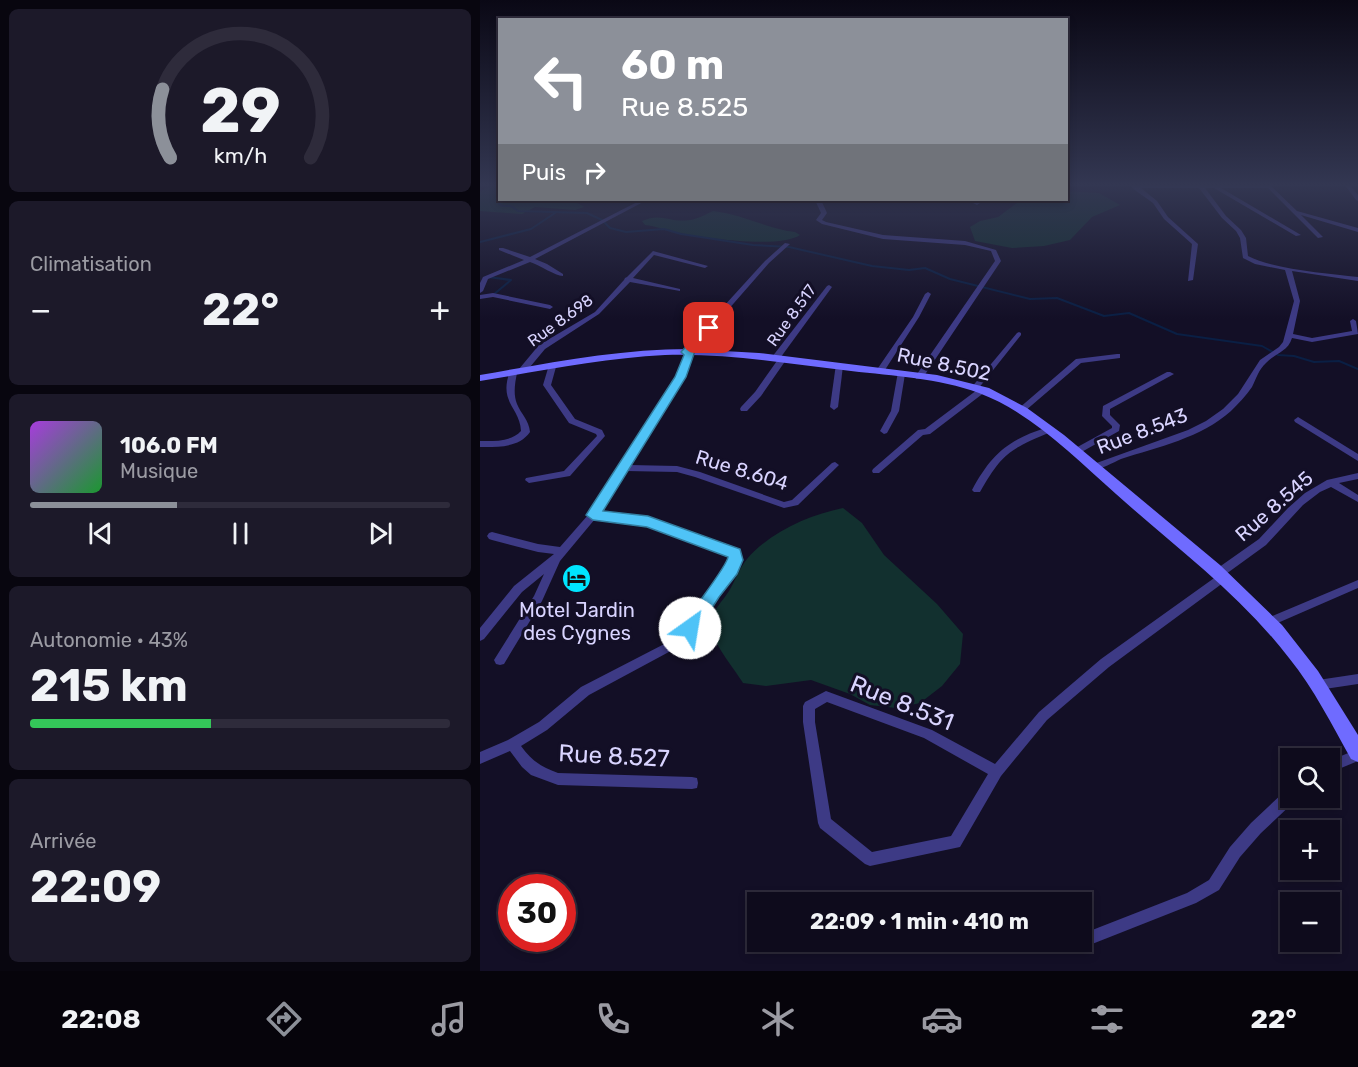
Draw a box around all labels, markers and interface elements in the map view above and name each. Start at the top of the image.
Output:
text: 60 m [621,40,724,90]
icon: left [522,42,600,120]
text: 29 [200,74,280,148]
text: Rue 8.525 [621,91,748,123]
text: km/h [213,143,267,168]
icon: right [578,156,611,189]
text: Puis [522,159,566,186]
text: Climatisation [30,252,152,276]
street label: Rue 8.517 [763,281,820,350]
text: 22° [202,283,279,336]
text: − [30,290,51,329]
text: + [429,290,450,329]
street label: Rue 8.698 [524,290,597,350]
pin [683,302,734,353]
icon: arrive [692,311,725,344]
street label: Rue 8.502 [895,342,993,386]
street label: Rue 8.543 [1093,403,1191,459]
text: 106.0 FM [120,432,218,459]
street label: Rue 8.604 [693,445,791,495]
text: Musique [120,459,198,483]
street label: Rue 8.545 [1230,466,1318,546]
icon: previous [84,517,117,550]
icon: pause [224,517,257,550]
icon: next [364,517,397,550]
hotel icon: Motel Jardin des Cygnes [561,563,593,595]
position arrow [658,596,722,660]
place label: Motel Jardin des Cygnes [519,598,635,645]
text: Autonomie · 43% [30,628,188,652]
text: 215 km [30,659,188,712]
street label: Rue 8.531 [846,670,958,736]
street label: Rue 8.527 [558,739,670,773]
map controls [1280,748,1340,952]
button: search [1280,748,1340,808]
button: + [1280,820,1340,880]
text: Arrivée [30,829,97,853]
text: 22:09 [30,860,161,913]
speed limit sign: 30 [498,874,576,952]
button: − [1280,892,1340,952]
text: 22:09 · 1 min · 410 m [810,908,1029,935]
icon: directions [263,998,305,1040]
icon: music [428,998,470,1040]
icon: phone [592,998,634,1040]
icon: climate [757,998,799,1040]
icon: car [921,998,963,1040]
icon: filters [1086,998,1128,1040]
text: 22:08 [61,1003,141,1035]
text: 22° [1250,1003,1297,1035]

